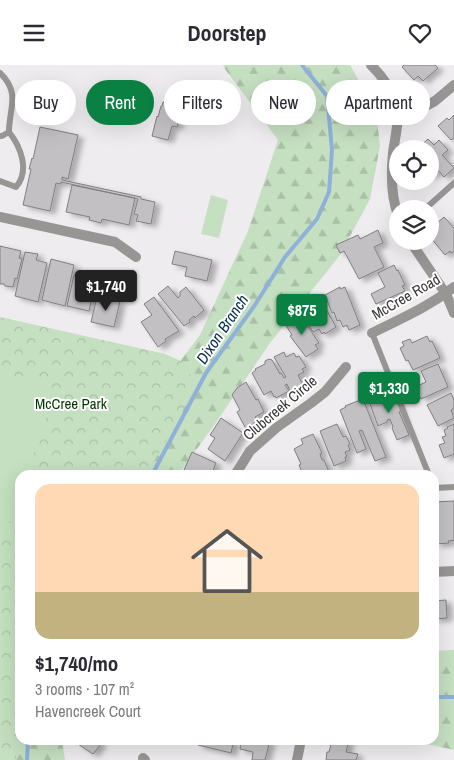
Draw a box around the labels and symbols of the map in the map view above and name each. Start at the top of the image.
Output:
pin: $1,740 [65,269,147,312]
street label: McCree Road [368,269,444,325]
water label: Dixon Branch [191,290,253,368]
pin: $875 [272,293,332,336]
street label: Clubcreek Circle [238,370,321,445]
pin: $1,330 [348,371,430,414]
park label: McCree Park [35,393,108,414]

